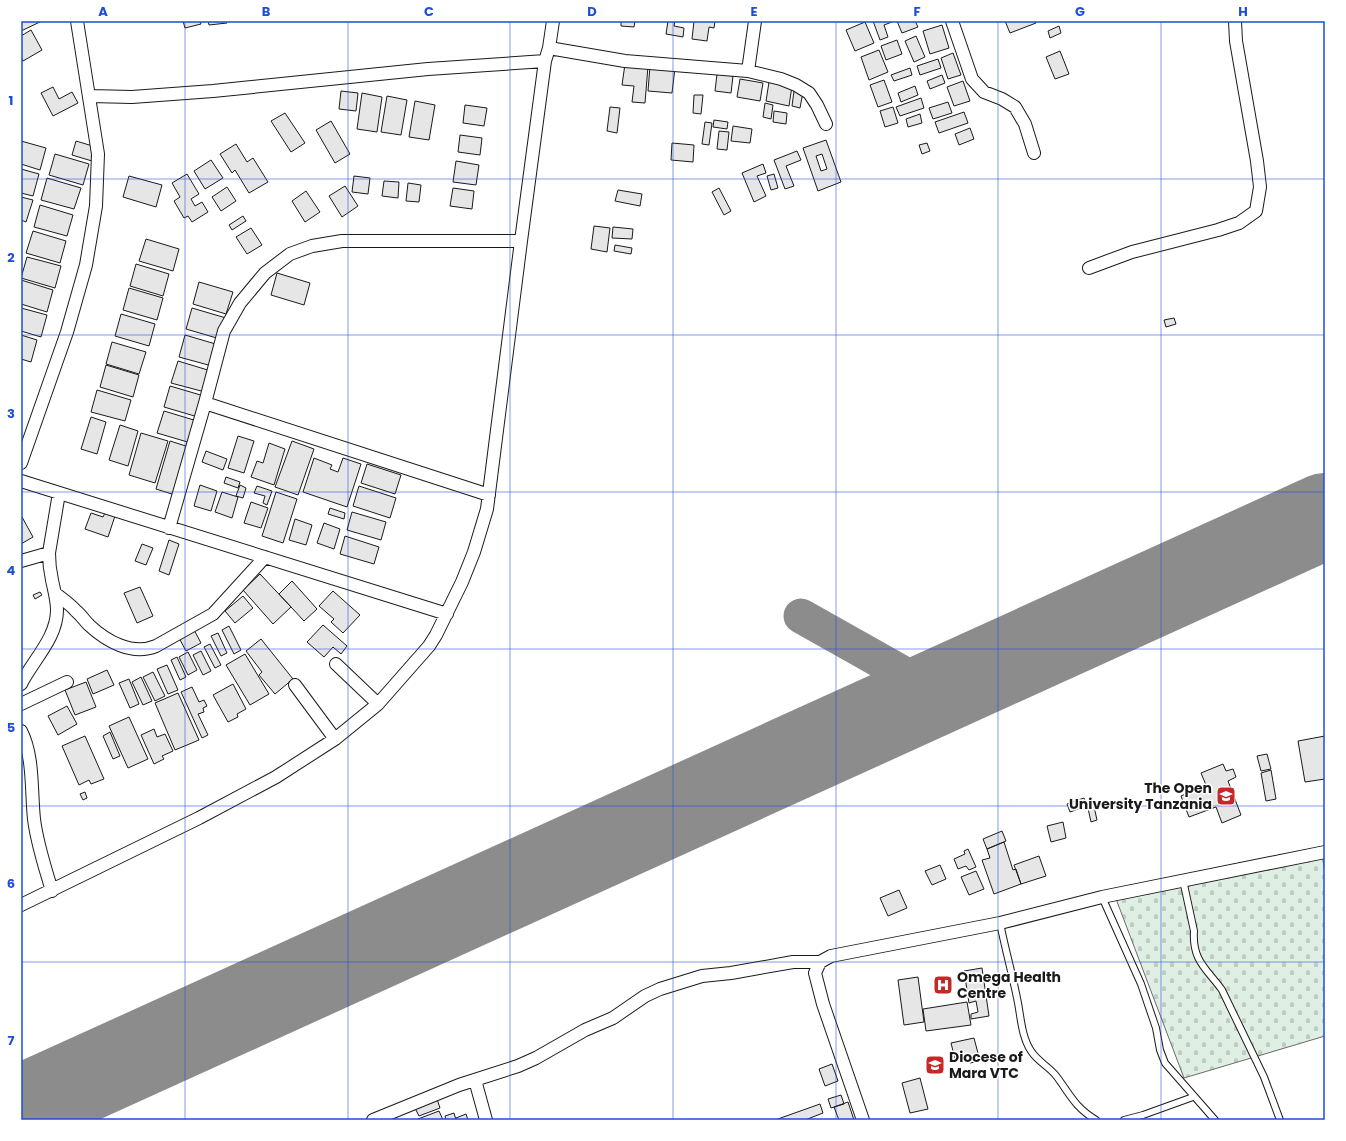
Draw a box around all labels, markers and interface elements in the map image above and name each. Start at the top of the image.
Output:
text: A [98,2,108,21]
text: B [262,2,271,21]
text: C [424,2,434,21]
text: D [587,2,597,21]
text: E [750,2,758,21]
text: F [913,2,921,21]
text: G [1075,2,1085,21]
text: H [1238,2,1248,21]
text: 1 [9,91,13,110]
text: 2 [7,248,15,267]
text: 3 [7,404,15,423]
text: 4 [7,561,16,580]
text: 5 [7,718,15,737]
place label: The Open University Tanzania [1069,778,1212,814]
school or university icon: The Open University Tanzania [1215,785,1237,807]
text: 6 [7,874,15,893]
place label: Omega Health Centre [957,967,1061,1003]
hospital icon: Omega Health Centre [932,974,954,996]
text: 7 [8,1031,15,1050]
place label: Diocese of Mara VTC [949,1047,1023,1083]
school or university icon: Diocese of Mara VTC [924,1054,946,1076]

